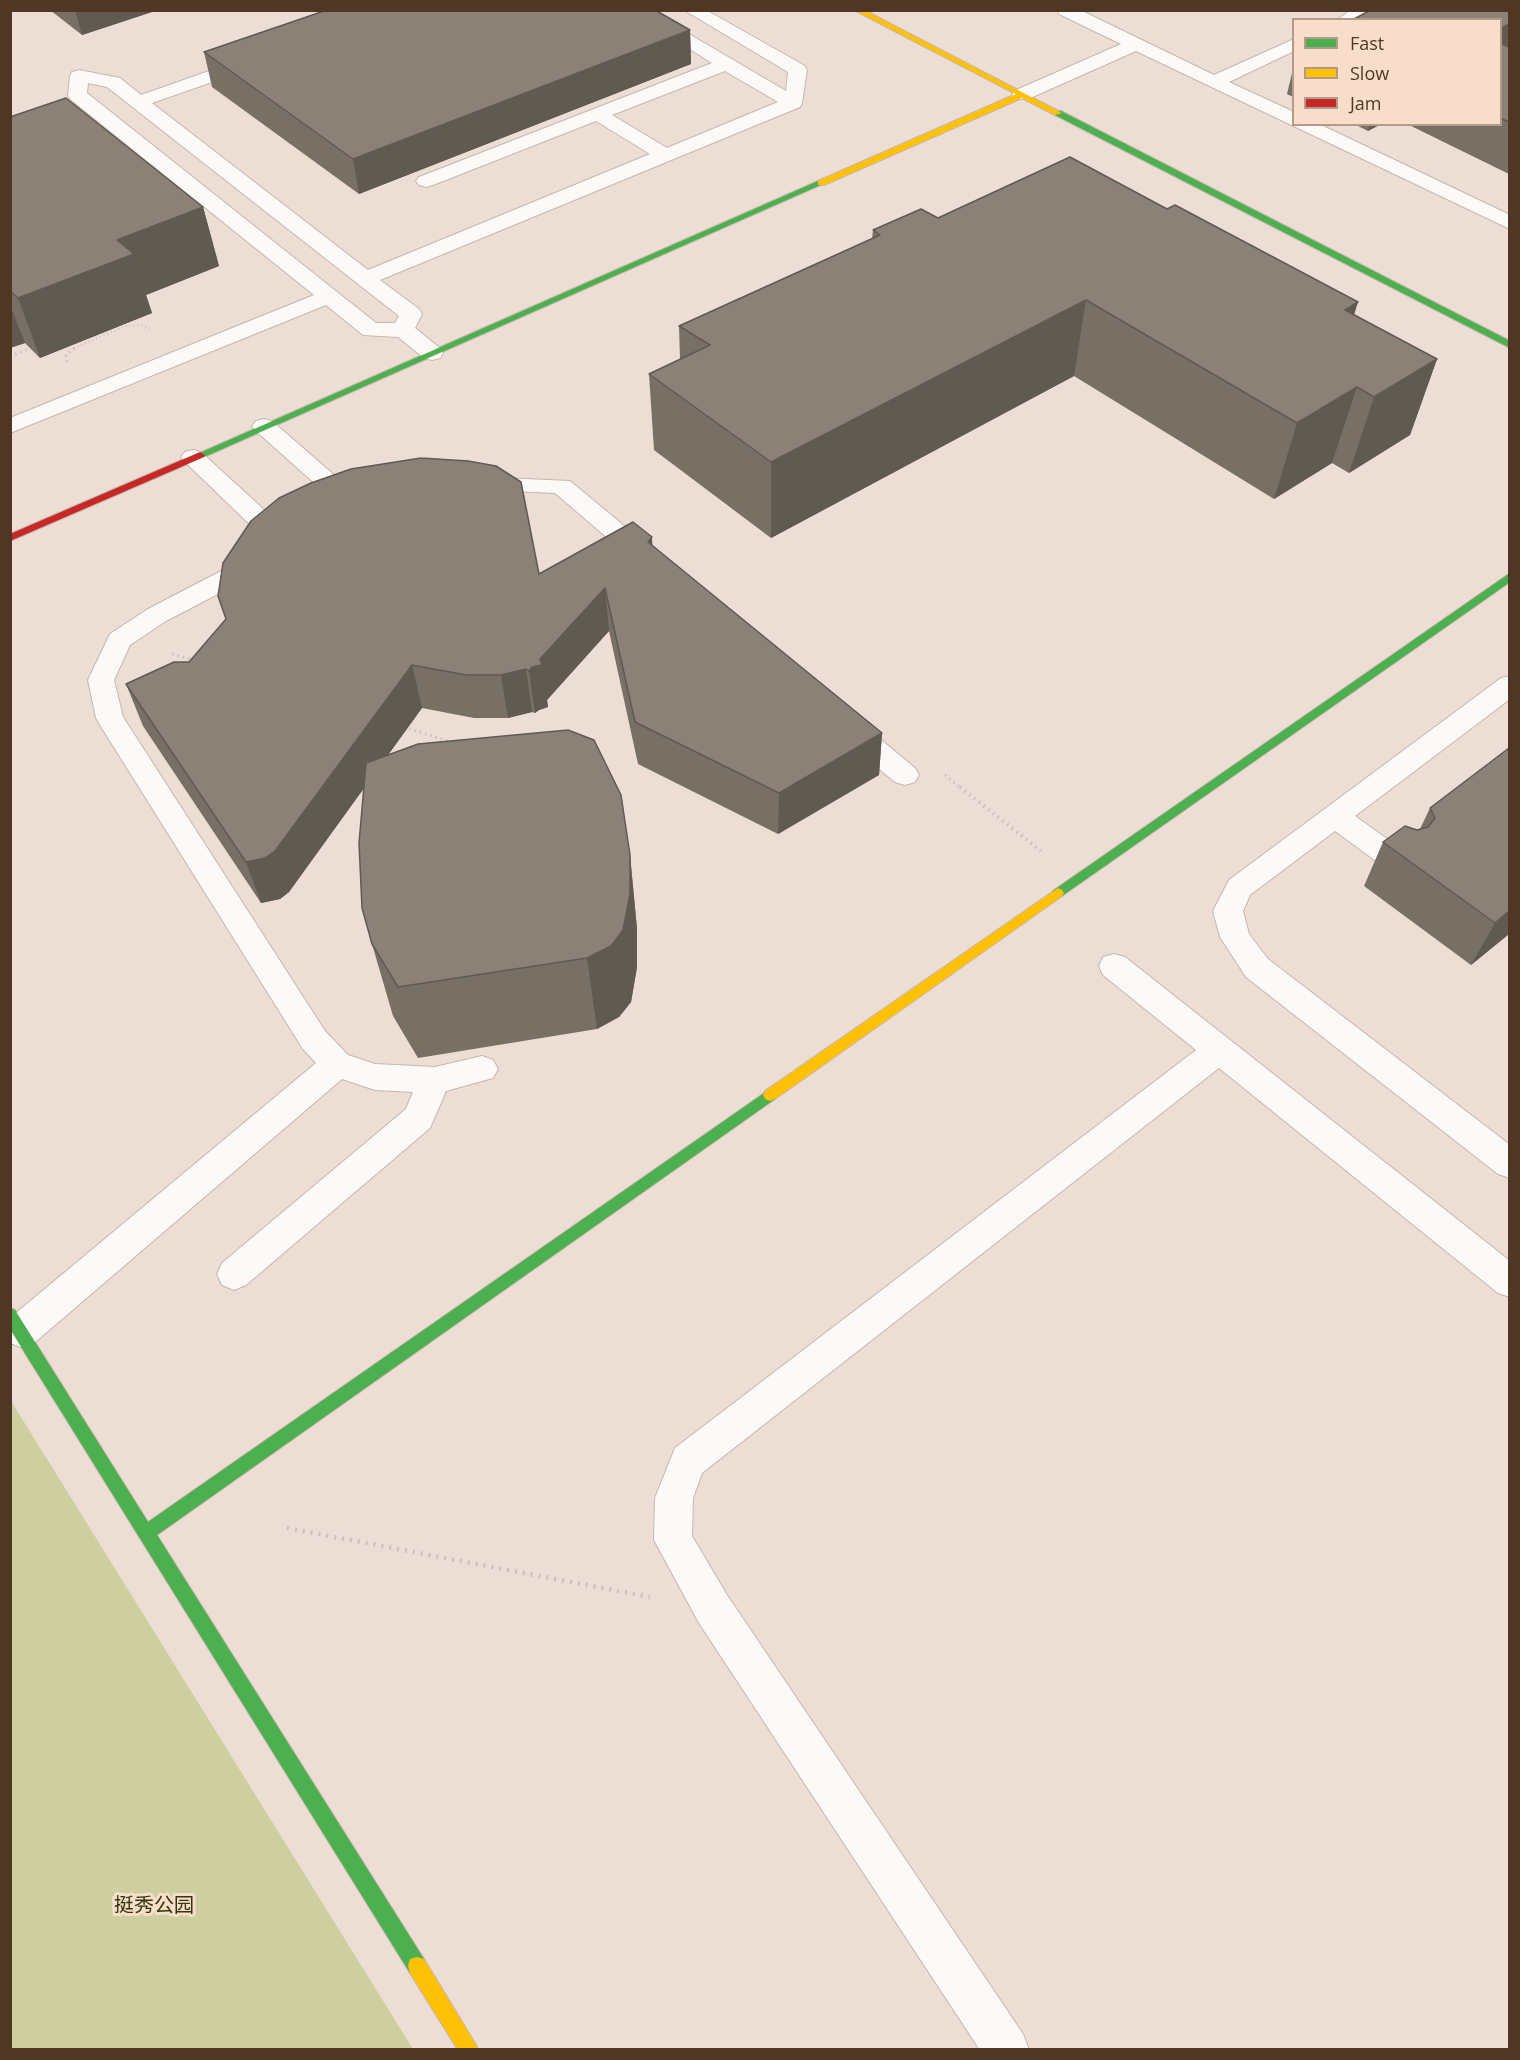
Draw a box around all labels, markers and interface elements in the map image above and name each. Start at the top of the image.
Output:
legend [1292,18,1502,126]
text: Fast [1350,31,1384,55]
text: Slow [1350,61,1389,85]
text: Jam [1350,91,1382,115]
park label: 挺秀公园 [114,1894,194,1918]

